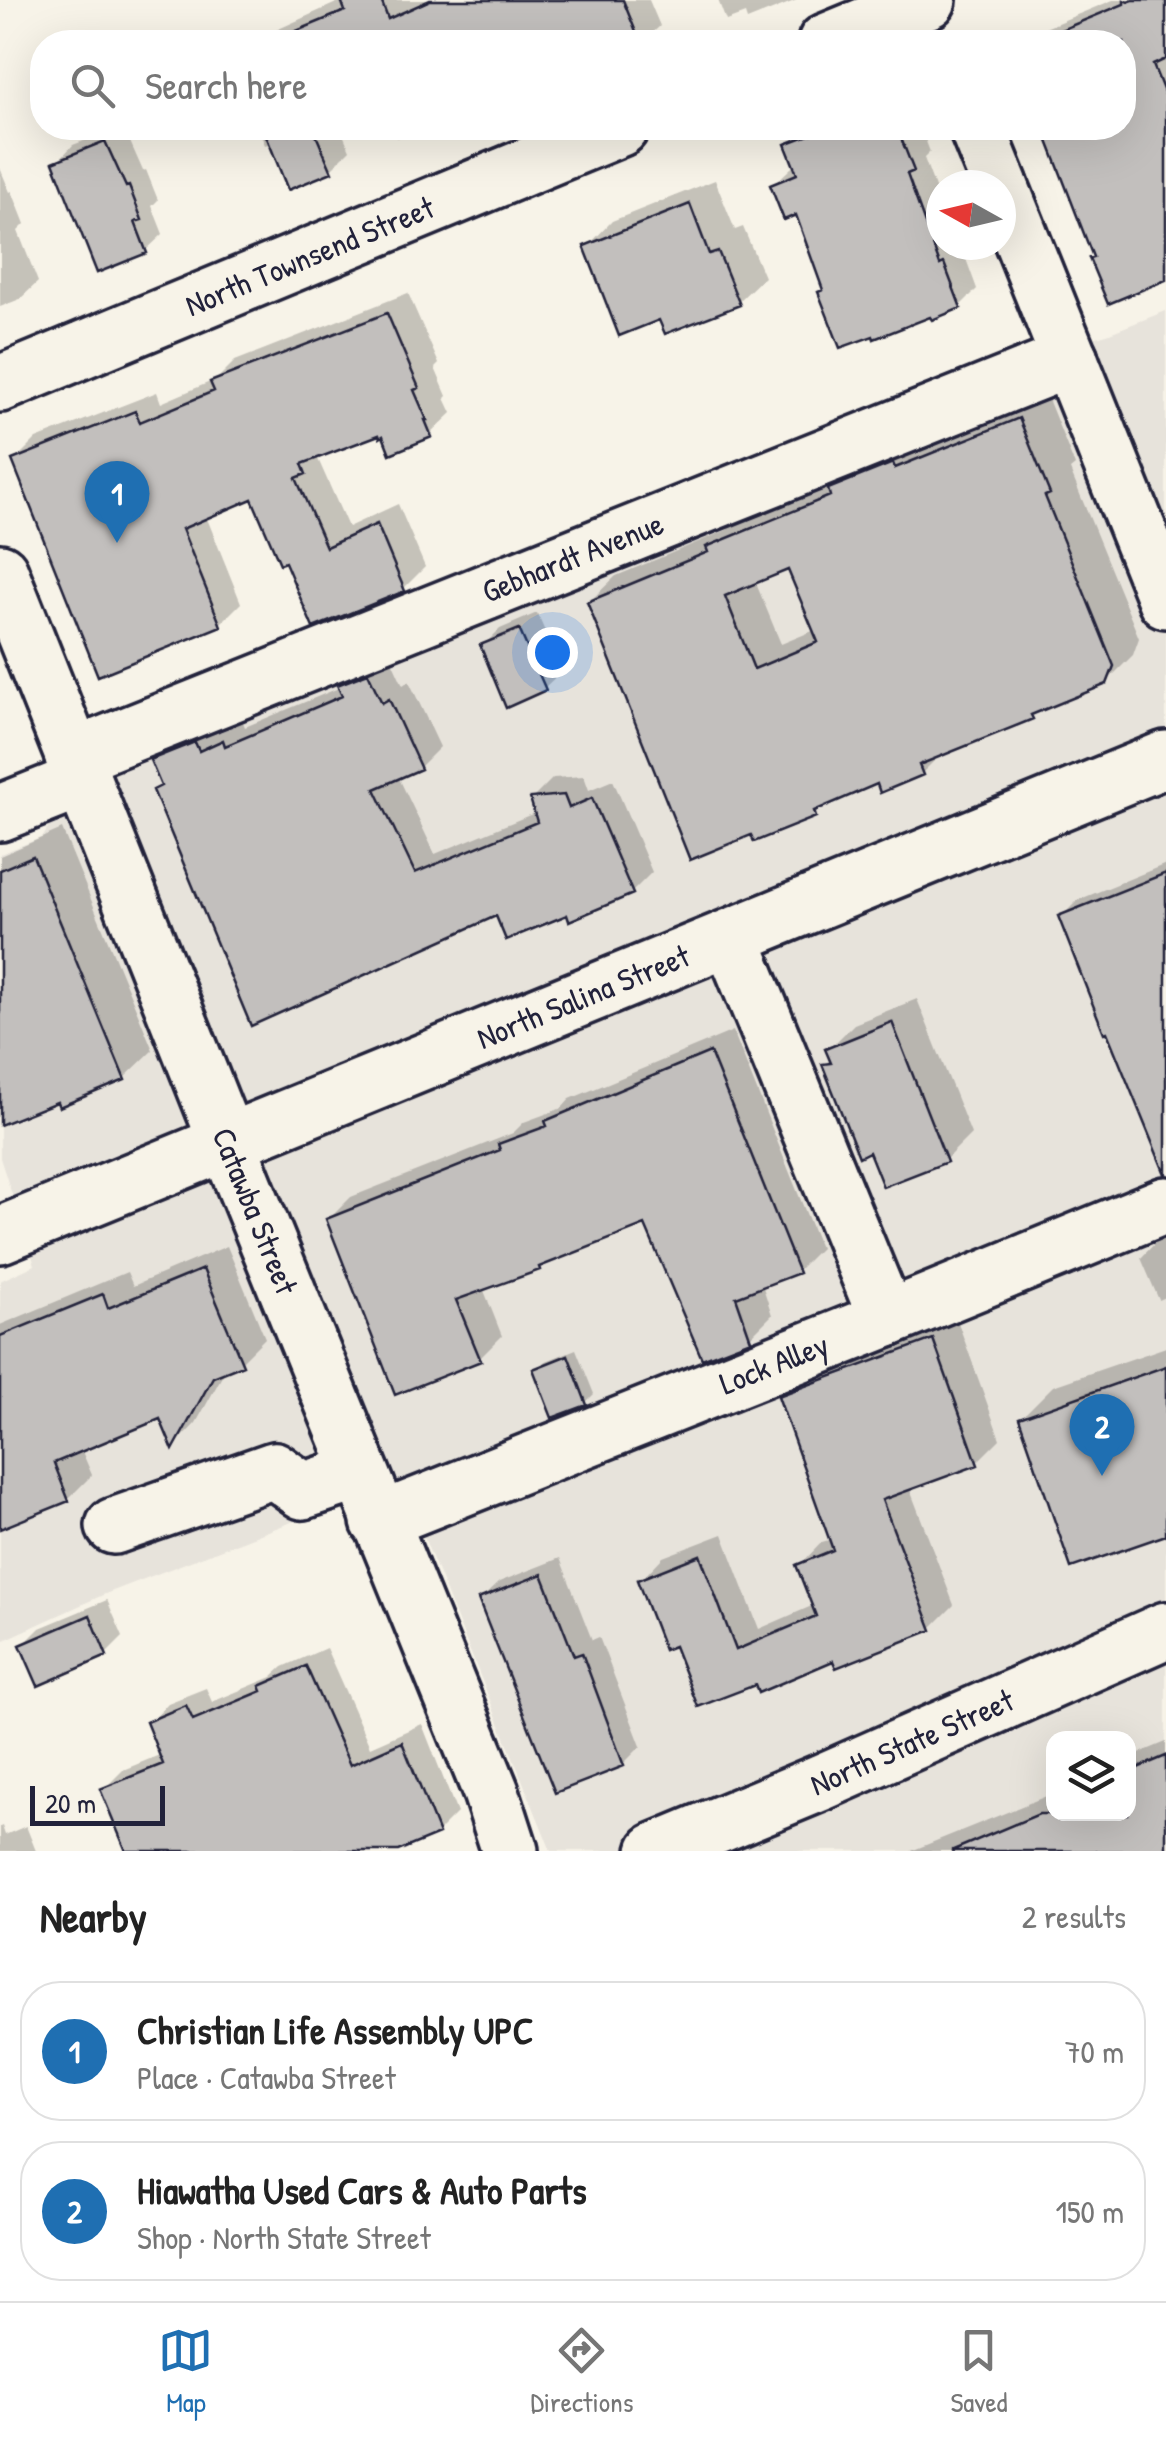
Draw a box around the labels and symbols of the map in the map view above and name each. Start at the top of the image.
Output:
north arrow [926,170,1016,260]
street label: North Townsend Street [179,185,441,326]
pin: 1 [84,460,150,543]
street label: Gebhardt Avenue [475,501,670,613]
your location [527,627,578,678]
street label: North Salina Street [470,933,697,1059]
street label: Catawba Street [202,1121,309,1301]
street label: Lock Alley [713,1323,834,1404]
pin: 2 [1070,1394,1134,1476]
street label: North State Street [804,1678,1021,1806]
scale bar [30,1781,165,1826]

